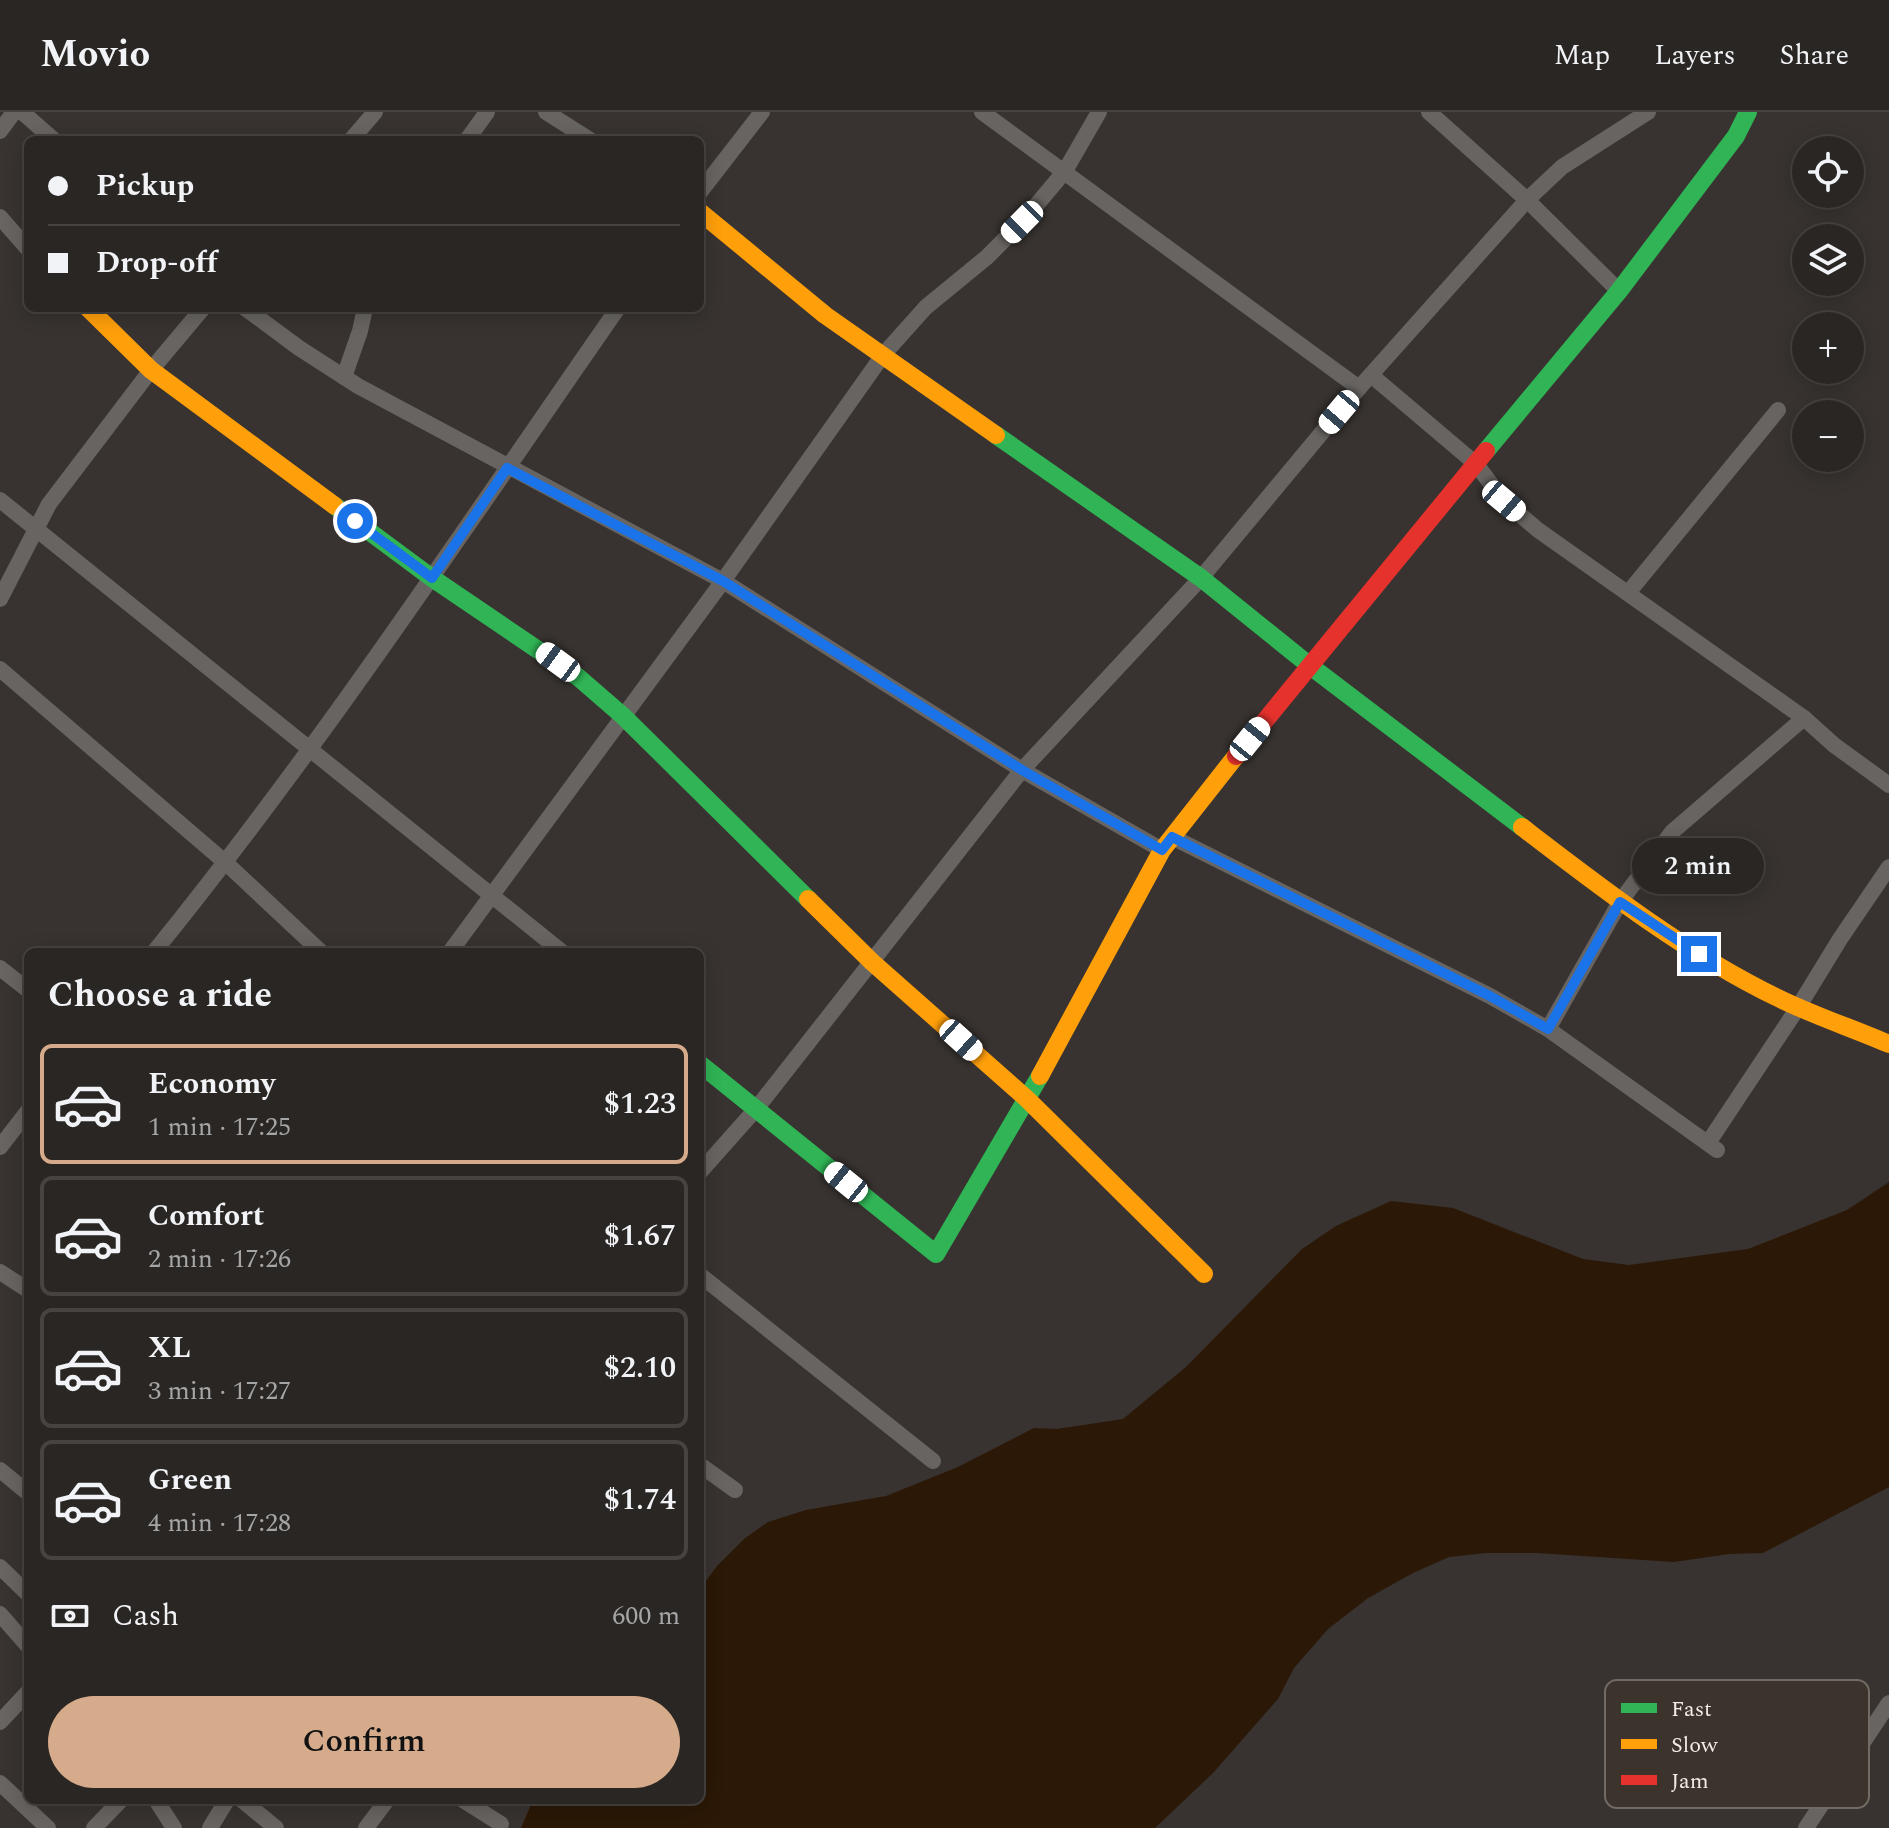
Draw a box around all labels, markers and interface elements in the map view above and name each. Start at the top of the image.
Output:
text: Movio [40,26,150,84]
text: Map [1554,34,1610,77]
text: Layers [1654,34,1736,77]
text: Share [1780,34,1849,77]
map controls [1792,136,1864,472]
button: locate [1792,136,1864,208]
text: Pickup [96,163,194,209]
car [997,197,1047,247]
button: layers [1792,224,1864,296]
text: Drop-off [96,240,217,286]
button: + [1792,312,1864,384]
car [1314,386,1364,438]
button: − [1792,400,1864,472]
car [1478,476,1530,526]
route start [337,503,373,539]
car [532,638,584,686]
car [1226,713,1274,765]
callout: 2 min [1633,838,1765,894]
text: 2 min [1664,846,1732,886]
route end [1681,936,1717,972]
text: Choose a ride [48,968,272,1023]
car [935,1015,987,1065]
text: Economy [148,1061,275,1107]
icon: car [52,1068,124,1140]
text: $1.23 [604,1081,676,1127]
text: 1 min · 17:25 [148,1107,291,1147]
car [820,1158,872,1206]
text: Comfort [148,1193,264,1239]
icon: car [52,1200,124,1272]
text: $1.67 [604,1213,676,1259]
text: 2 min · 17:26 [148,1239,291,1279]
text: XL [148,1325,191,1371]
icon: car [52,1332,124,1404]
text: $2.10 [604,1345,676,1391]
text: 3 min · 17:27 [148,1371,291,1411]
text: Green [148,1457,232,1503]
icon: car [52,1464,124,1536]
text: $1.74 [604,1477,676,1523]
text: 4 min · 17:28 [148,1503,291,1543]
text: Cash [112,1593,179,1639]
icon: cash [48,1594,92,1638]
text: 600 m [612,1596,680,1636]
legend [1605,1680,1869,1808]
text: Fast [1671,1693,1712,1726]
button: Confirm [48,1696,680,1788]
text: Slow [1671,1729,1719,1762]
text: Jam [1671,1765,1709,1798]

